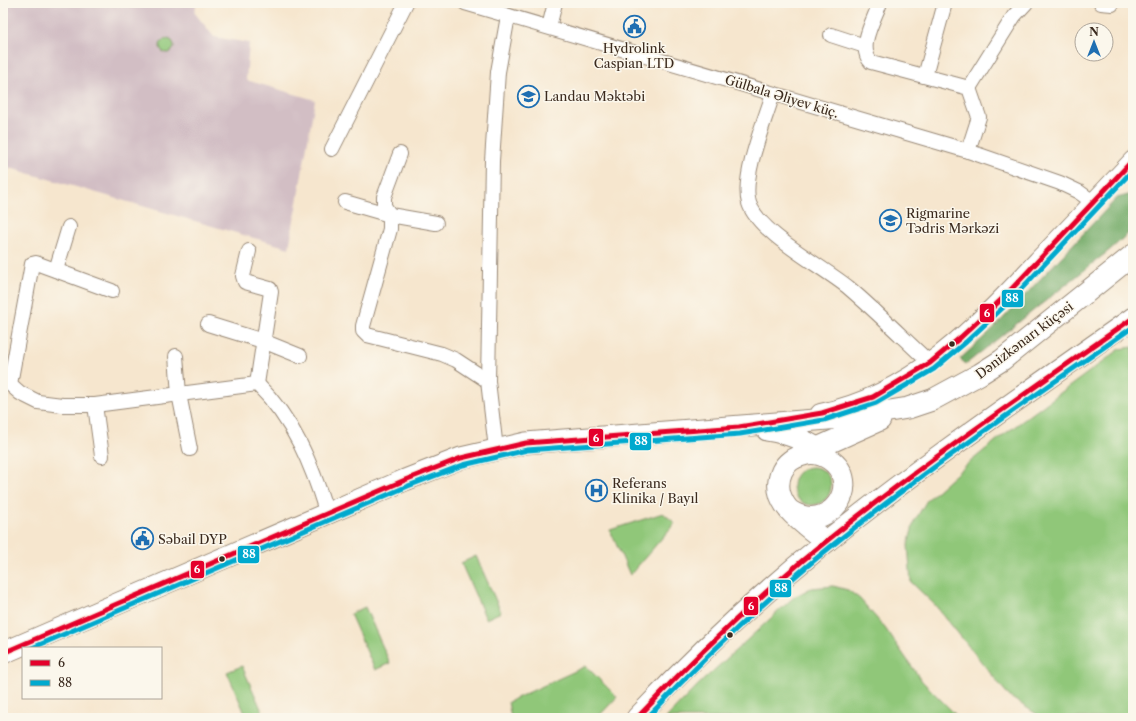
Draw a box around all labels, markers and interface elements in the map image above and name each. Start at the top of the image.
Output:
public building icon: Hydrolink Caspian LTD [621,13,647,39]
north arrow [1074,22,1114,62]
text: N [1089,25,1099,39]
place label: Hydrolink Caspian LTD [594,40,674,71]
street label: Gülbala Əliyev küç. [723,71,841,121]
school or university icon: Landau Məktəbi [516,83,542,109]
place label: Landau Məktəbi [544,88,645,104]
place label: Rigmarine Tədris Mərkəzi [906,205,999,236]
school or university icon: Rigmarine Tədris Mərkəzi [878,207,904,233]
line badge: 88 [1001,289,1024,308]
text: 88 [1005,291,1019,305]
street label: Dənizkənarı küçəsi [972,298,1076,382]
line badge: 6 [979,303,995,323]
text: 6 [984,306,991,320]
unlabelled marker [947,339,957,349]
line badge: 6 [588,428,604,447]
text: 6 [593,431,600,445]
line badge: 88 [629,432,652,451]
text: 88 [634,434,648,448]
place label: Referans Klinika / Bayıl [612,475,698,506]
hospital icon: Referans Klinika / Bayıl [583,477,609,503]
public building icon: Səbail DYP [130,526,156,552]
place label: Səbail DYP [158,531,227,547]
line badge: 88 [237,545,260,564]
text: 88 [242,547,256,561]
unlabelled marker [217,554,227,564]
line badge: 6 [190,560,205,579]
text: 6 [194,562,201,576]
line badge: 88 [769,579,792,598]
text: 88 [774,581,788,595]
line badge: 6 [743,596,759,616]
text: 6 [748,599,755,613]
unlabelled marker [725,630,735,640]
legend [22,647,162,699]
text: 6 [58,655,65,670]
text: 88 [58,675,72,690]

